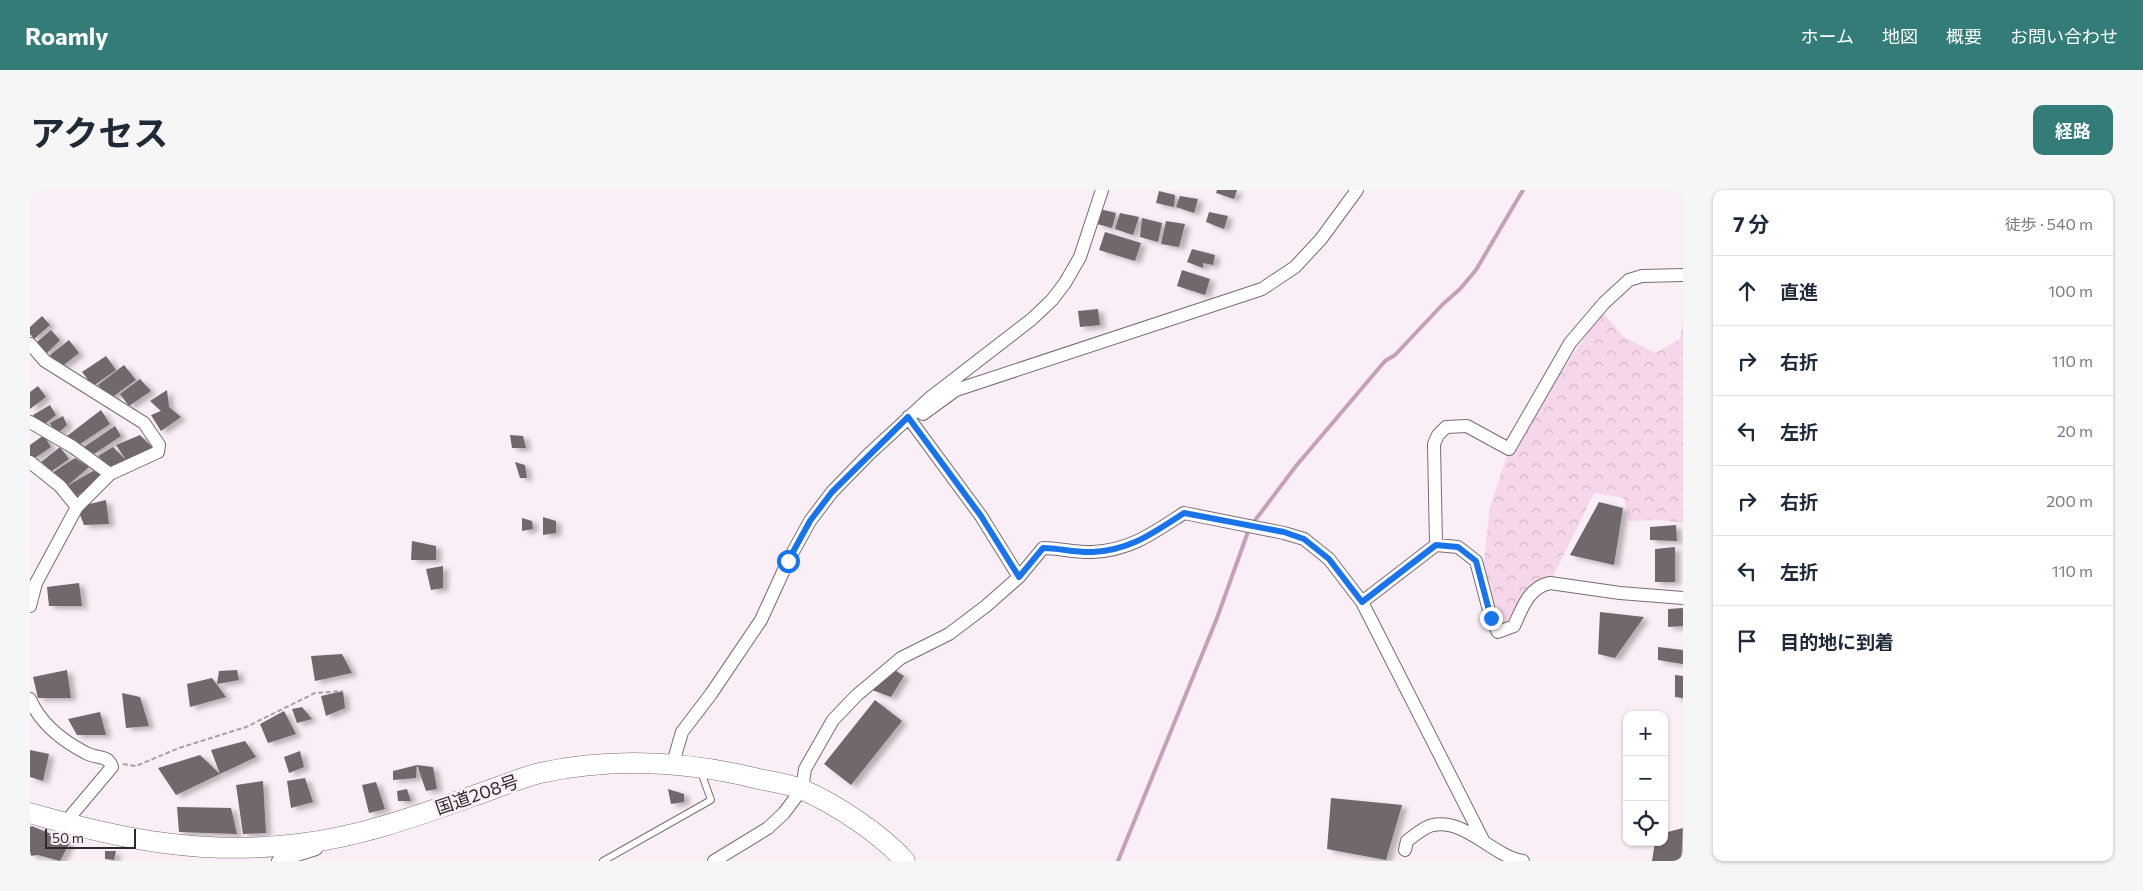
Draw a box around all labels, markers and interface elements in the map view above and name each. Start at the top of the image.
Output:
text: Roamly [25,21,108,50]
text: ホーム [1801,25,1854,47]
text: 地図 [1882,25,1918,47]
text: 概要 [1946,25,1982,47]
text: お問い合わせ [2010,25,2118,47]
button: 経路 [2033,105,2113,155]
text: アクセス [30,110,168,153]
text: 7 分 [1733,211,1770,236]
text: 徒歩 · 540 m [2005,214,2093,233]
icon: ahead [1733,277,1761,305]
text: 直進 [1780,280,1818,303]
text: 100 m [2048,281,2093,300]
icon: right [1733,347,1761,375]
text: 右折 [1780,350,1818,373]
text: 110 m [2052,351,2093,370]
icon: left [1733,417,1761,445]
text: 左折 [1780,420,1818,443]
text: 20 m [2057,421,2093,440]
icon: right [1733,487,1761,515]
text: 右折 [1780,490,1818,513]
text: 200 m [2046,491,2093,510]
route start [777,550,800,573]
icon: left [1733,557,1761,585]
text: 左折 [1780,560,1818,583]
text: 110 m [2052,561,2093,580]
route end [1480,607,1503,630]
icon: arrive [1733,627,1761,655]
text: 目的地に到着 [1780,630,1894,653]
map controls [1623,711,1668,846]
button: + [1623,711,1668,756]
button: − [1623,756,1668,801]
street label: 国道208号 [432,770,521,819]
button: locate [1623,801,1668,846]
scale bar [45,826,136,849]
text: 50 m [52,829,84,846]

